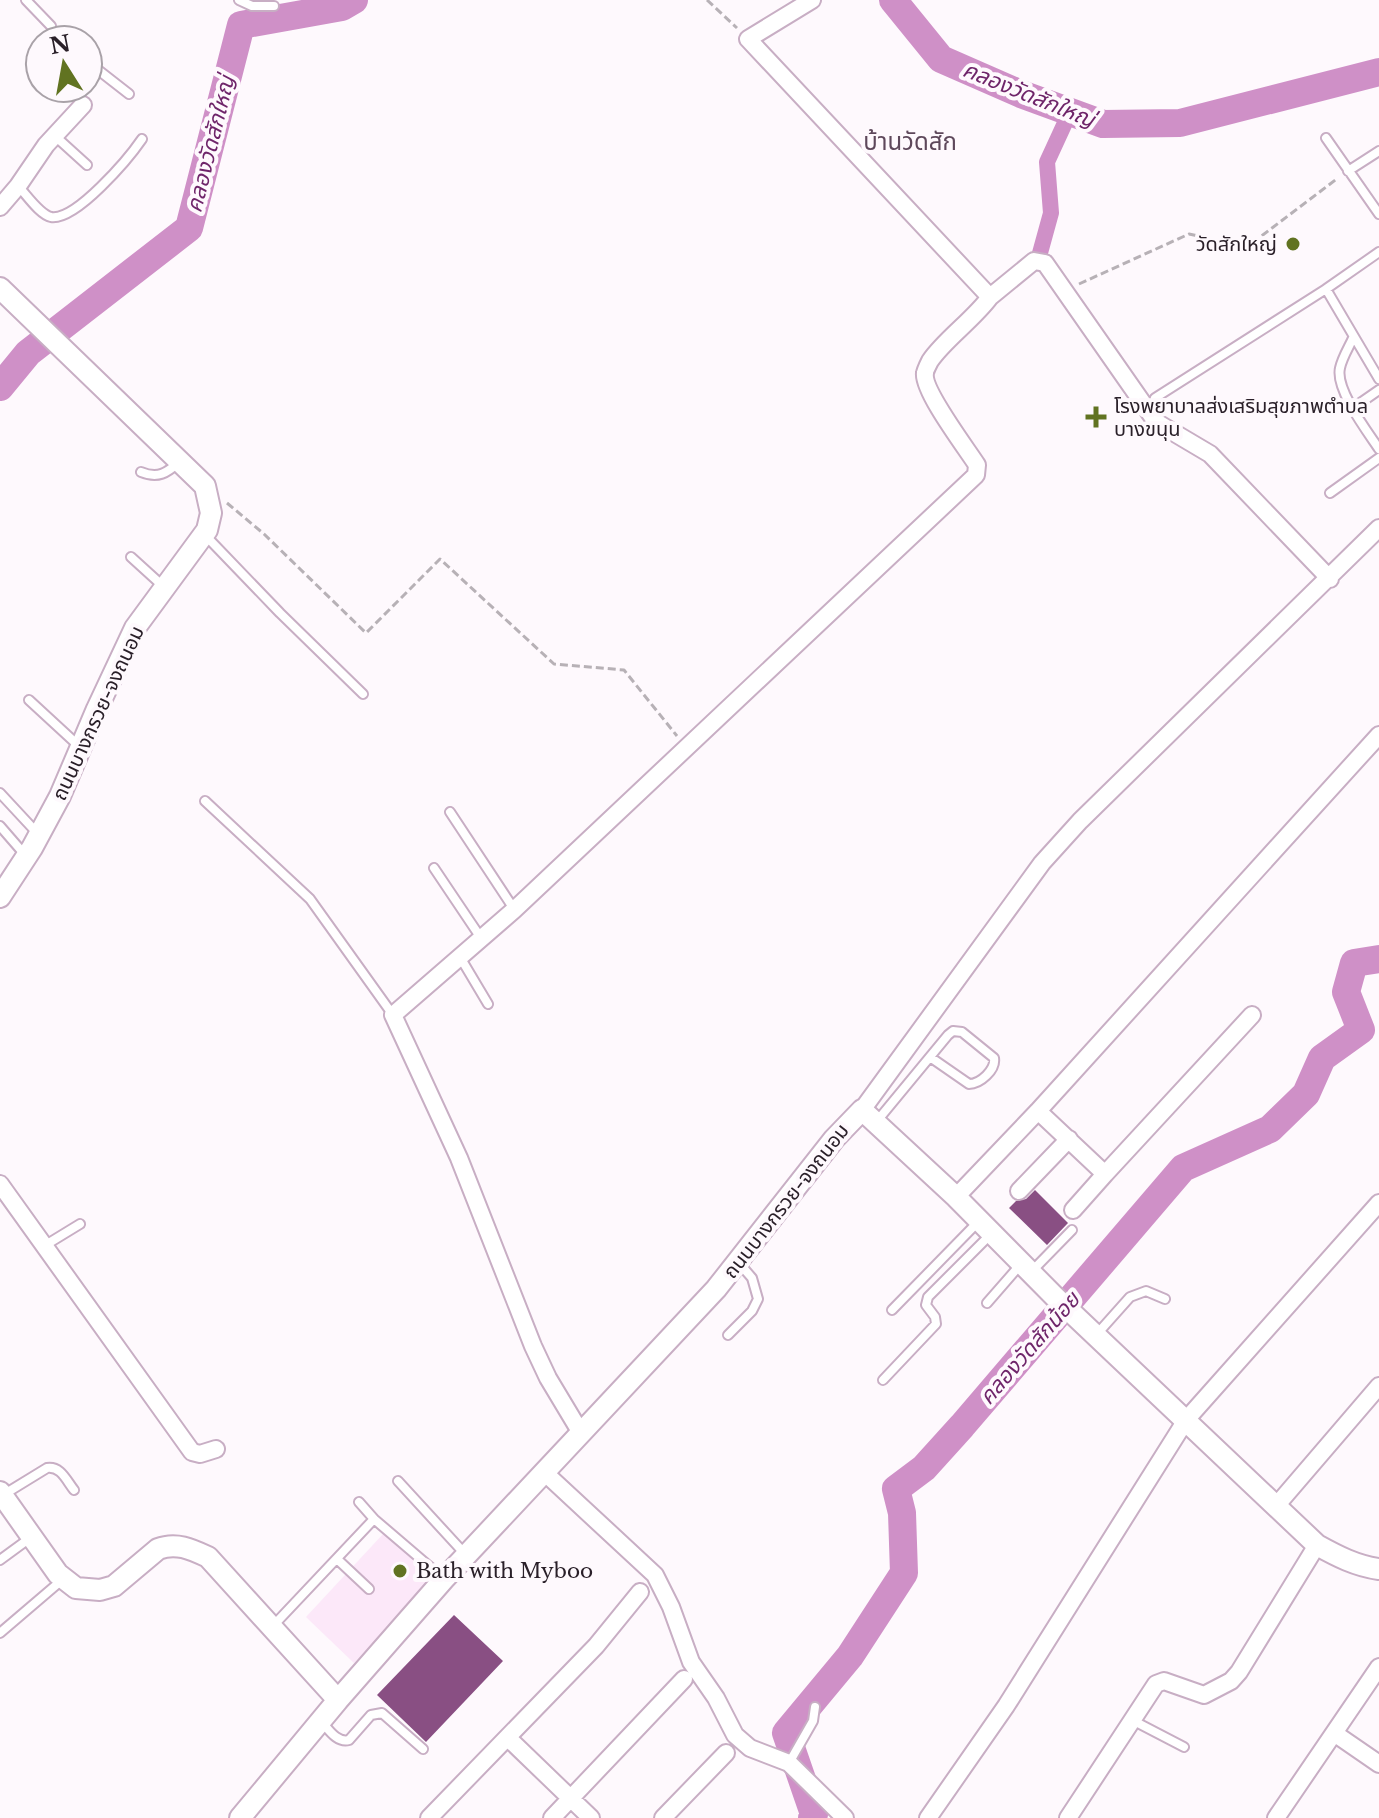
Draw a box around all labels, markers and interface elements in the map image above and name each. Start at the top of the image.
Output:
north arrow [24,24,104,104]
text: N [48,30,73,60]
water label: คลองวัดสักใหญ่ [959,56,1102,134]
water label: คลองวัดสักใหญ่ [180,70,241,215]
district label: บ้านวัดสัก [863,127,957,156]
place label: วัดสักใหญ่ [1196,232,1277,256]
marker: วัดสักใหญ่ [1284,235,1302,253]
place label: โรงพยาบาลส่งเสริมสุขภาพตำบล บางขนุน [1114,394,1368,441]
marker: โรงพยาบาลส่งเสริมสุขภาพตำบล บางขนุน [1085,406,1107,428]
street label: ถนนบางกรวย-จงถนอม [47,622,149,804]
street label: ถนนบางกรวย-จงถนอม [718,1119,854,1283]
water label: คลองวัดสักน้อย [973,1285,1087,1410]
place label: Bath with Myboo [416,1559,593,1583]
marker: Bath with Myboo [391,1562,409,1580]

